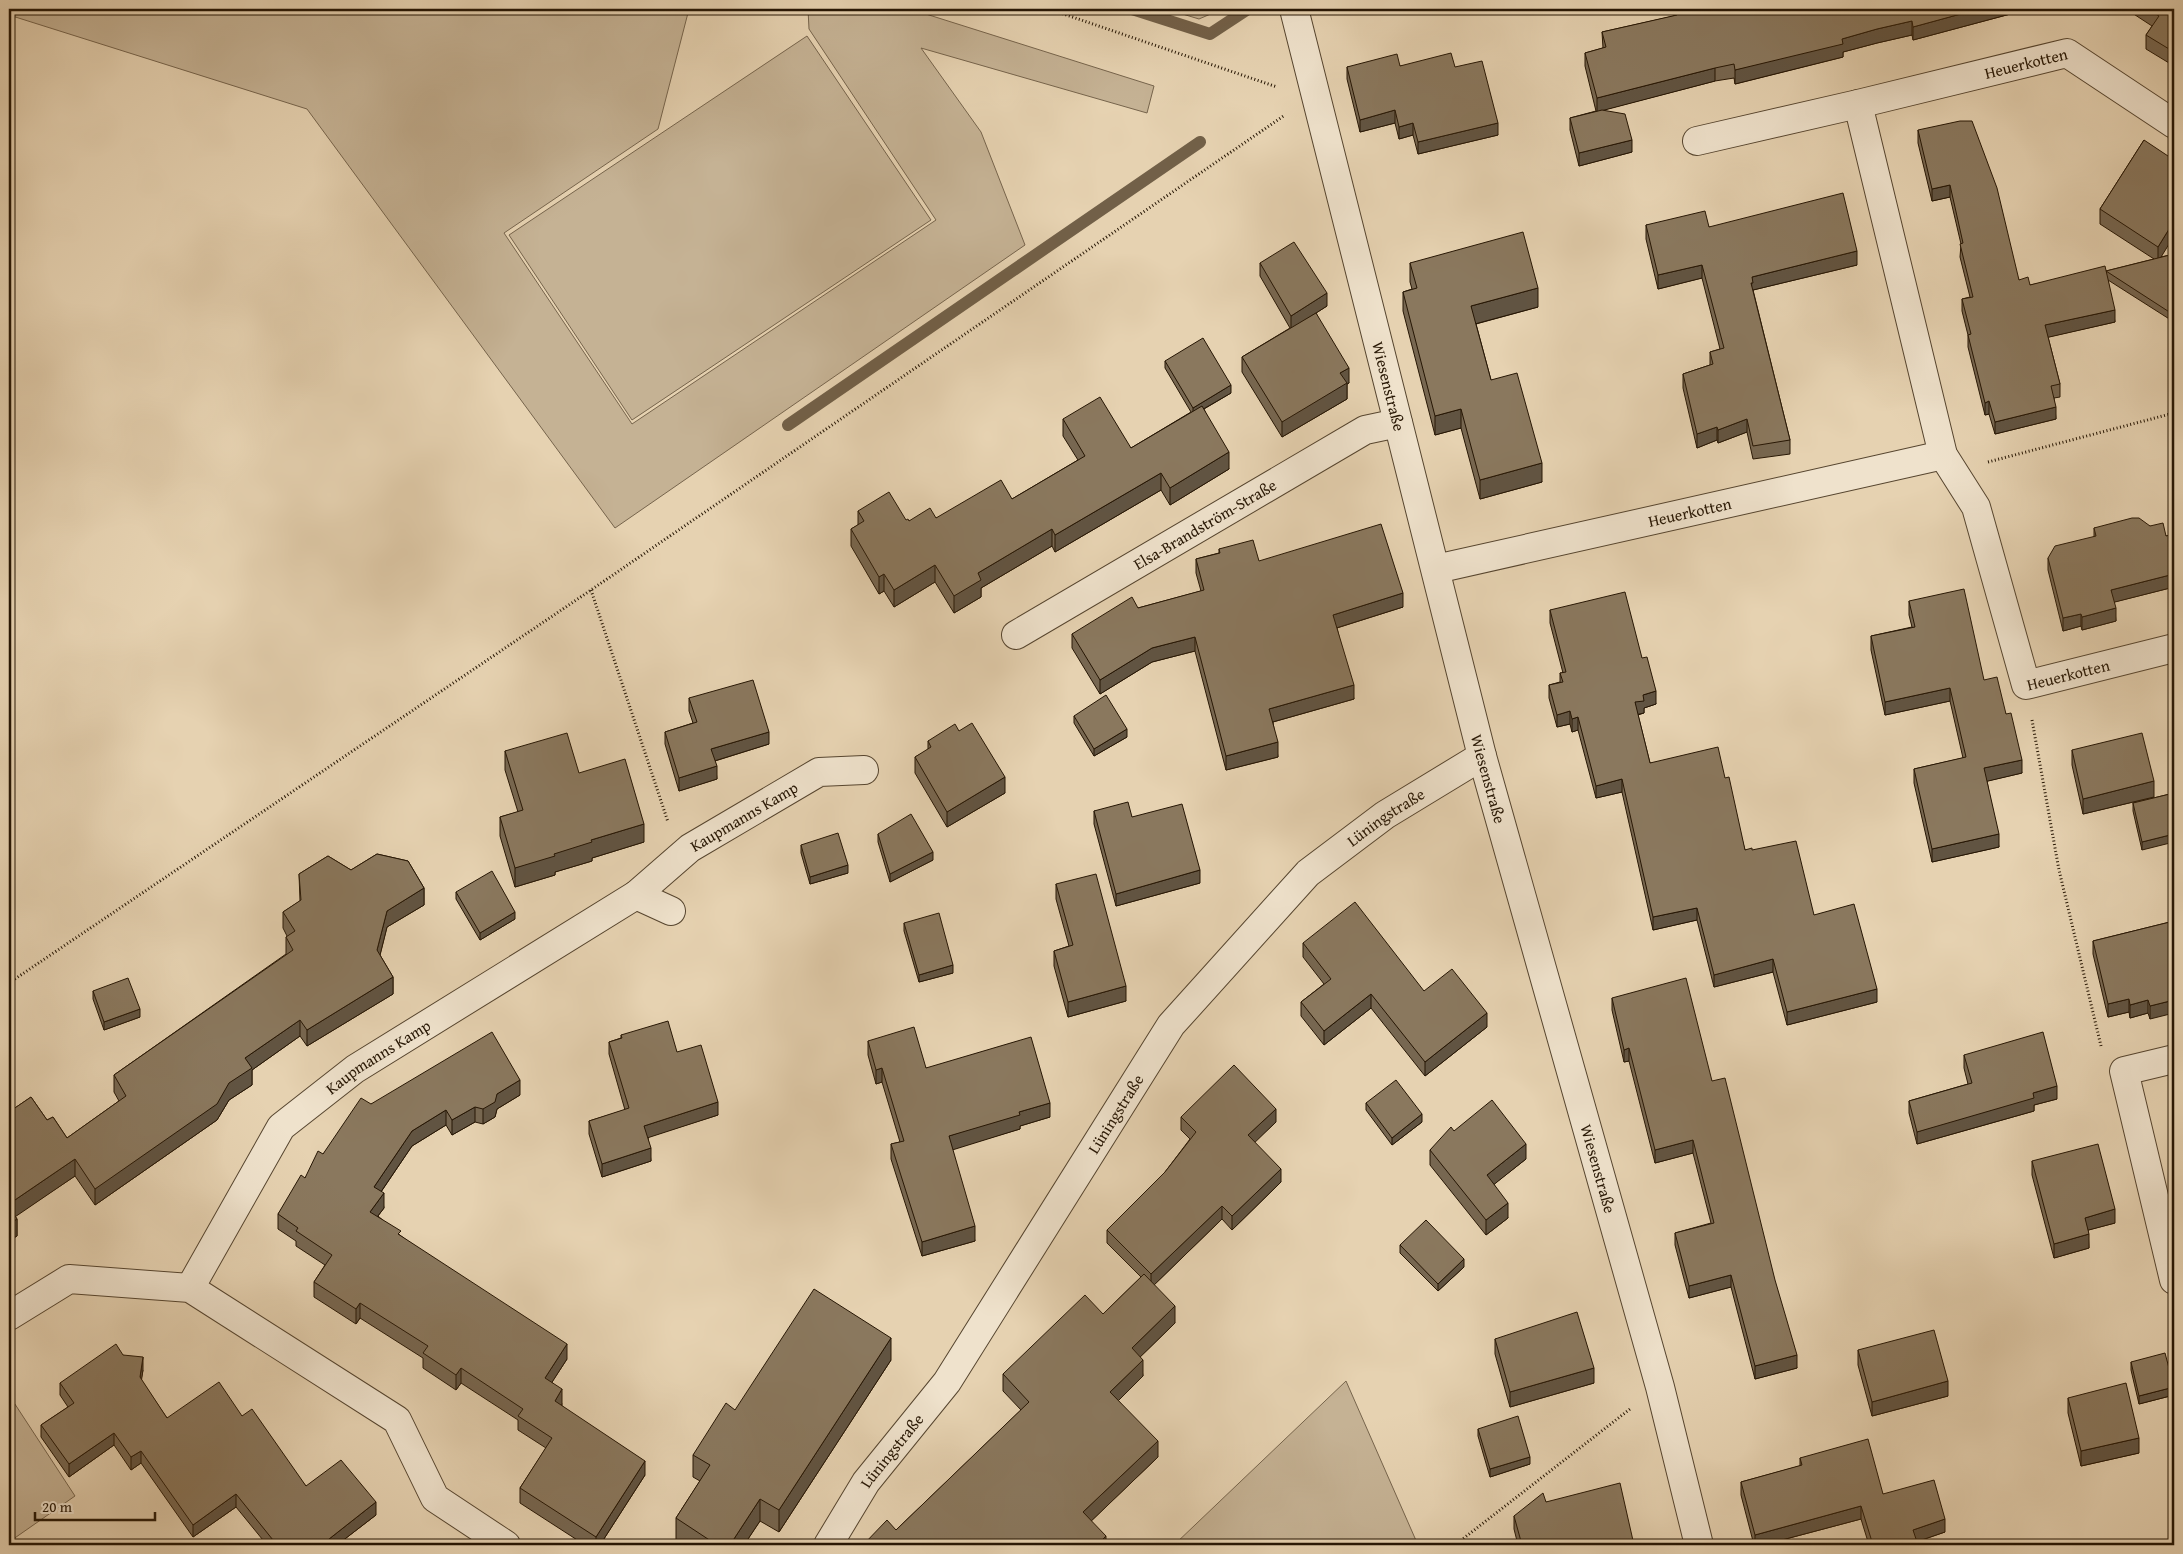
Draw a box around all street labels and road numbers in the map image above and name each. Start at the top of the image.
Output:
street label: Heuerkotten [1982,41,2070,85]
street label: Wiesenstraße [1366,339,1412,433]
street label: Elsa-Brandström-Straße [1129,473,1281,576]
street label: Heuerkotten [1646,491,1734,533]
street label: Heuerkotten [2024,653,2112,696]
street label: Wiesenstraße [1465,732,1512,826]
street label: Kaupmanns Kamp [685,775,803,858]
street label: Lüningstraße [1341,782,1429,852]
street label: Kaupmanns Kamp [320,1013,435,1100]
street label: Lüningstraße [1081,1069,1149,1158]
street label: Wiesenstraße [1574,1121,1622,1216]
street label: Lüningstraße [853,1408,929,1492]

